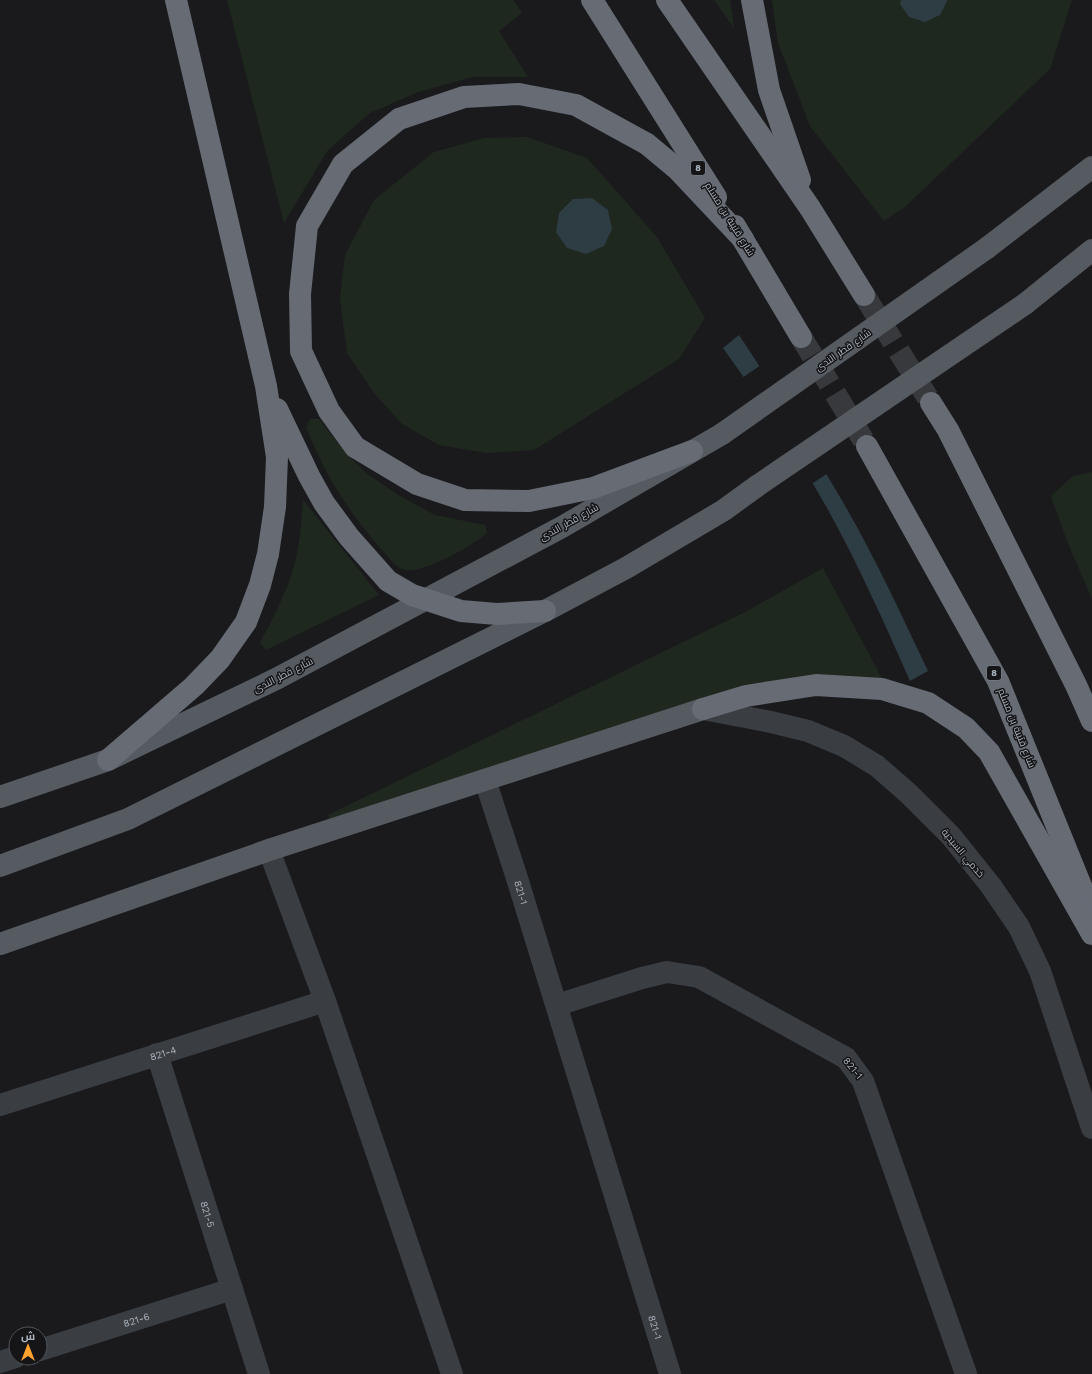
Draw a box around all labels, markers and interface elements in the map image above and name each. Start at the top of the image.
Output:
road number: 8 [691,161,705,175]
street label: شارع قتيبة بن مسلم [701,180,757,259]
street label: شارع قطر الندى [813,327,874,374]
street label: شارع قطر الندى [538,501,601,544]
street label: شارع قطر الندى [251,655,315,696]
road number: 8 [987,666,1001,680]
street label: شارع قتيبة بن مسلم [994,687,1038,770]
street label: خدمي السيدية [938,826,987,881]
street label: 821-1 [512,879,530,906]
street label: 821-4 [148,1044,177,1062]
street label: 821-1 [841,1055,865,1081]
street label: 821-5 [199,1200,217,1229]
street label: 821-6 [122,1310,151,1329]
street label: 821-1 [647,1314,664,1340]
north arrow [8,1326,48,1366]
text: ش [21,1330,35,1343]

